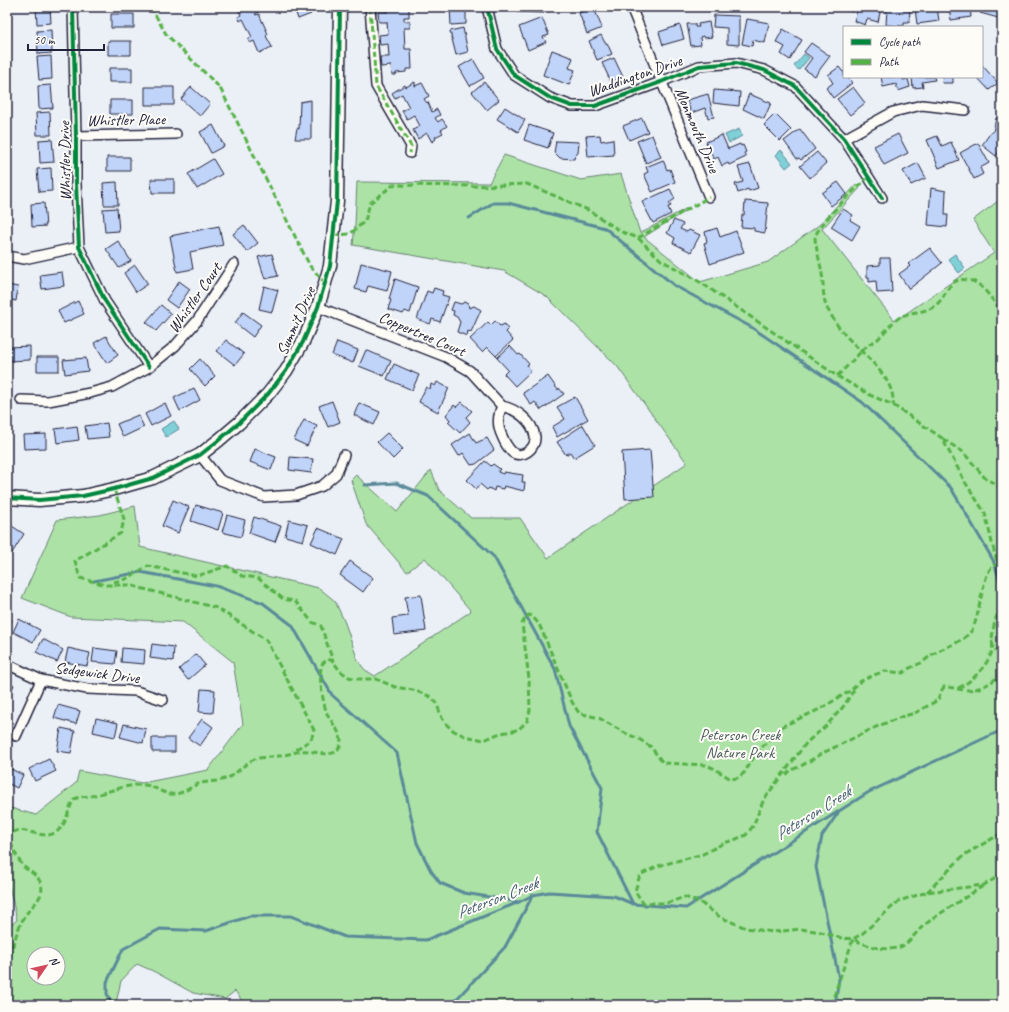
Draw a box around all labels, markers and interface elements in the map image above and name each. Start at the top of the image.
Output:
scale bar [28,26,104,52]
legend [843,26,983,78]
text: 50 m [34,32,56,48]
text: Cycle path [879,34,921,50]
street label: Waddington Drive [586,50,686,101]
text: Path [879,54,899,70]
street label: Monmouth Drive [670,84,725,177]
street label: Whistler Place [87,109,167,131]
street label: Whistler Drive [54,119,76,201]
street label: Whistler Court [164,258,227,337]
street label: Summit Drive [272,282,321,358]
street label: Coppertree Court [376,307,470,362]
street label: Sedgewick Drive [54,658,142,688]
park label: Peterson Creek Nature Park [700,725,781,763]
water label: Peterson Creek [771,779,858,845]
water label: Peterson Creek [453,872,544,923]
north arrow [26,946,66,986]
text: N [47,954,63,969]

